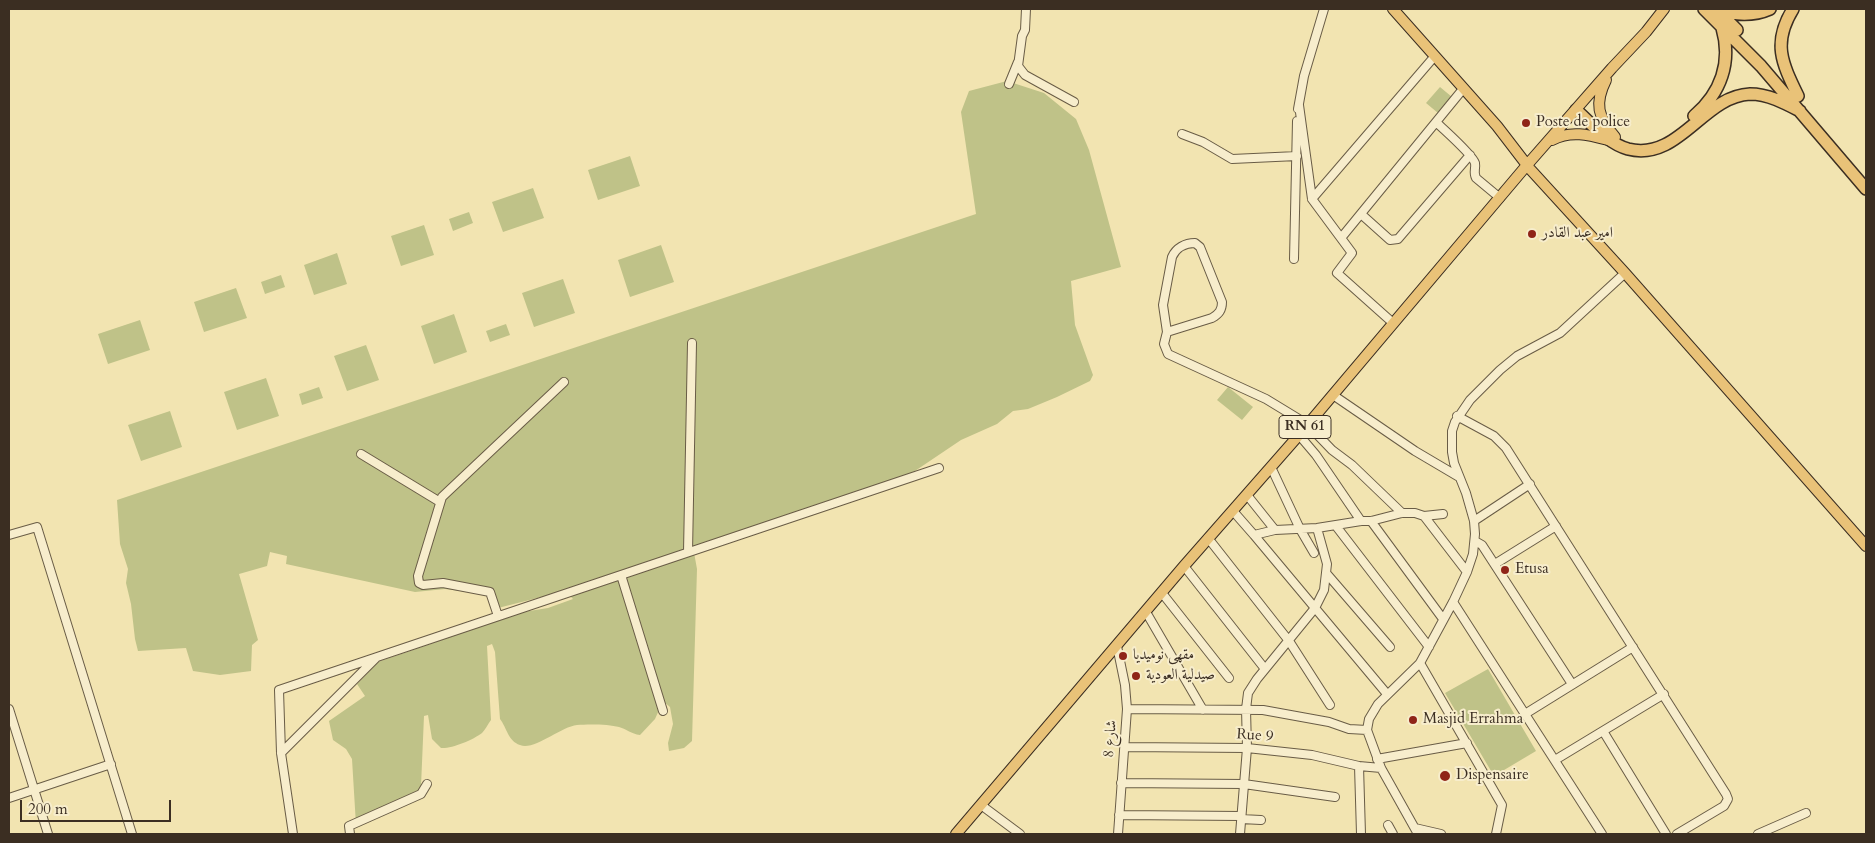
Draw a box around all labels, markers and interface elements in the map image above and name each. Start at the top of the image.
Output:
place label: Poste de police [1536,114,1630,132]
marker: Poste de police [1520,117,1532,129]
place label: امير عبد القادر [1542,225,1613,243]
marker: امير عبد القادر [1526,228,1538,240]
road number: RN 61 [1279,416,1331,438]
place label: Etusa [1515,561,1549,579]
marker: Etusa [1499,564,1511,576]
place label: مقهى نوميديا [1133,647,1194,665]
marker: مقهى نوميديا [1117,650,1129,662]
place label: صيدلية العودية [1146,667,1215,685]
marker: صيدلية العودية [1130,670,1142,682]
place label: Masjid Errahma [1423,711,1523,729]
marker: Masjid Errahma [1407,714,1419,726]
street label: شارع 8 [1100,719,1122,759]
street label: Rue 9 [1236,726,1274,746]
place label: Dispensaire [1456,767,1529,785]
marker: Dispensaire [1438,769,1452,783]
scale bar [22,790,174,822]
text: 200 m [28,799,68,819]

